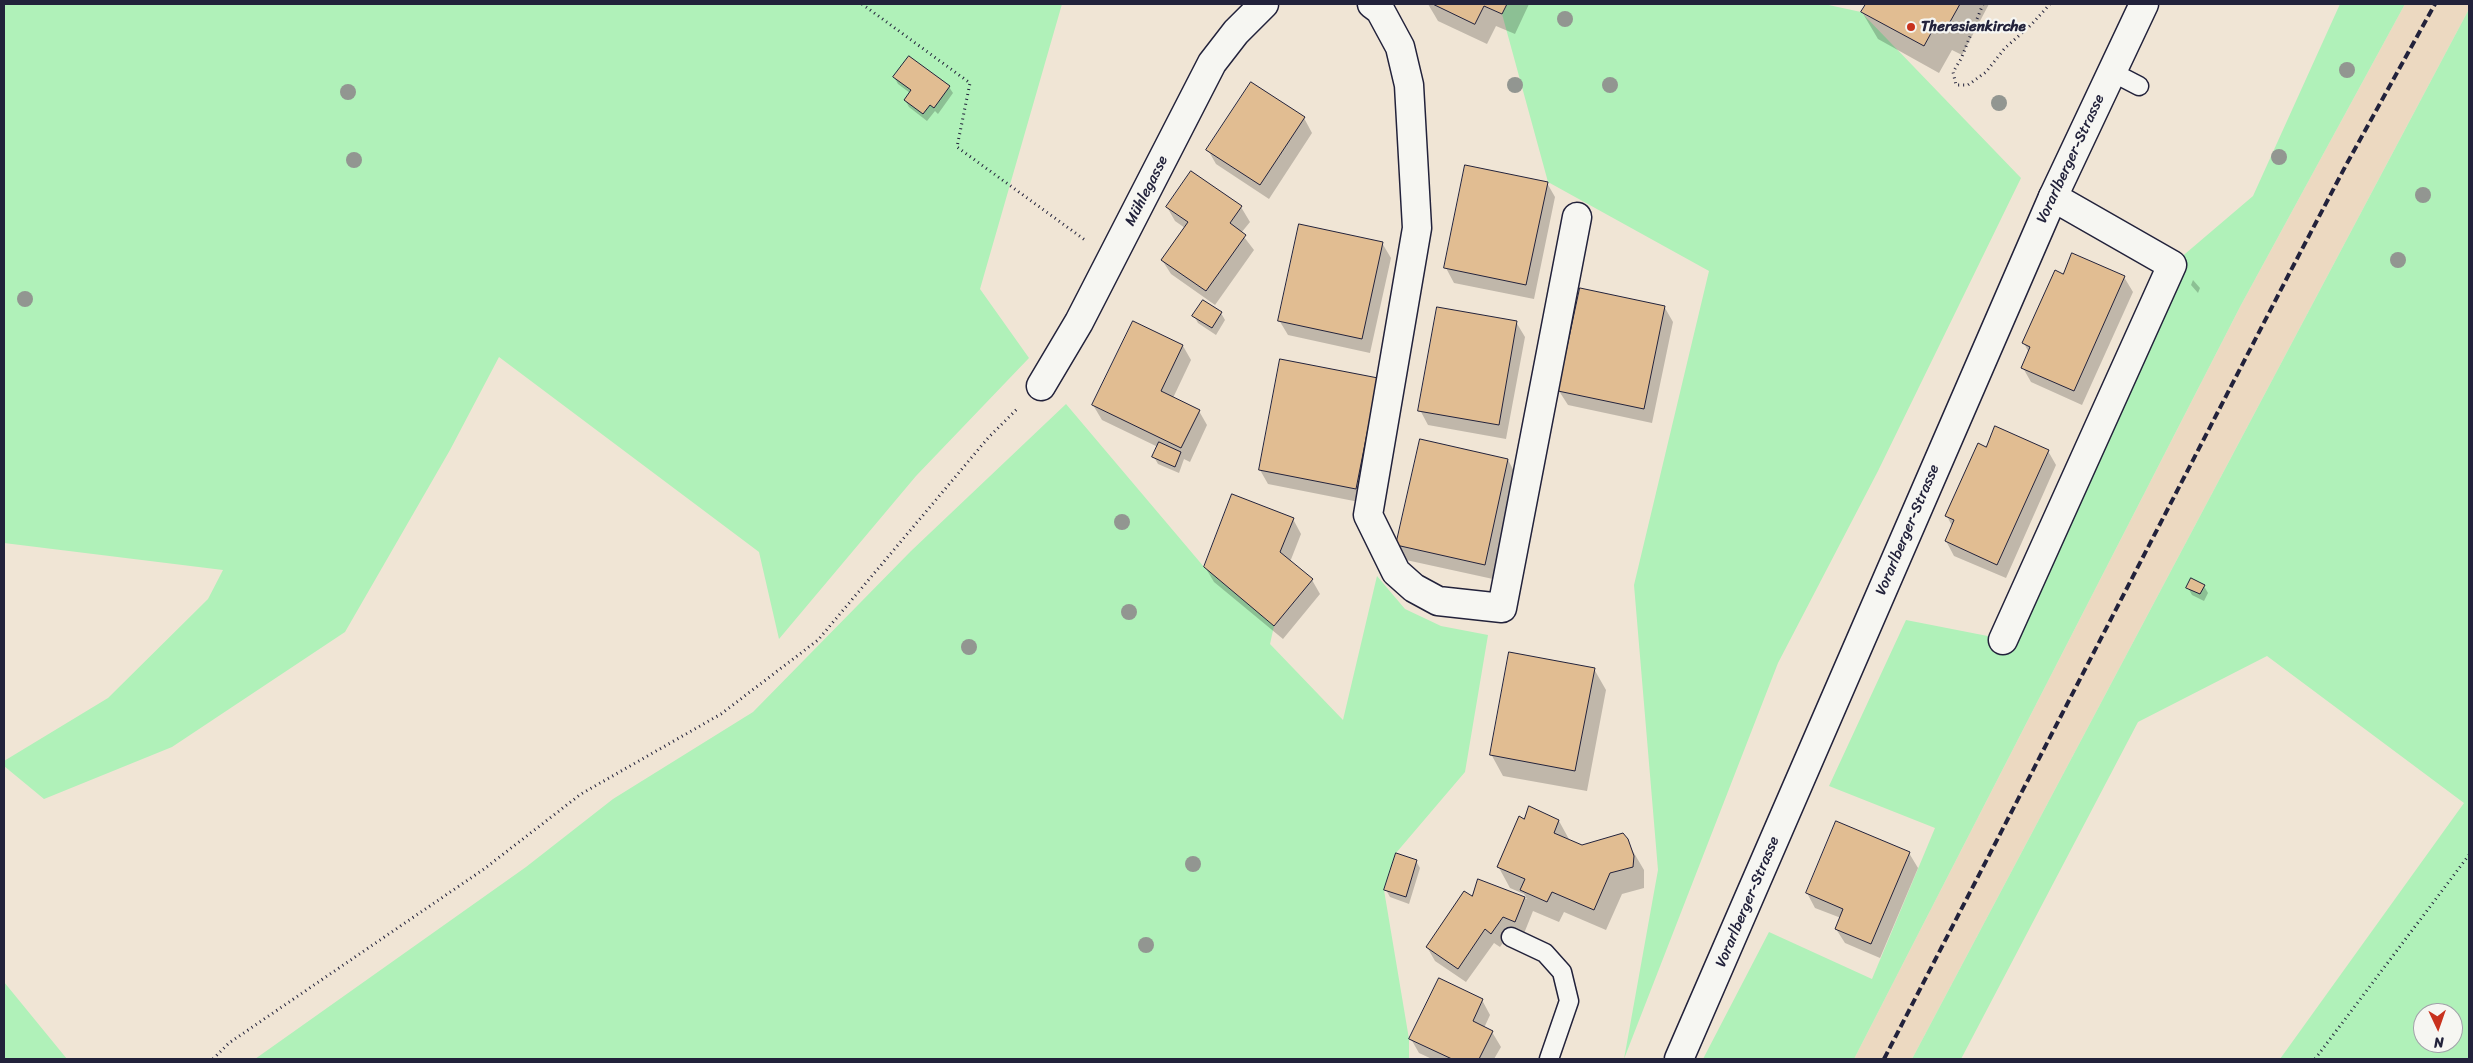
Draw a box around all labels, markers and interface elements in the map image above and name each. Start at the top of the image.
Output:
place label: Theresienkirche [1921,18,2026,36]
marker: Theresienkirche [1905,21,1917,33]
street label: Vorarlberger-Strasse [2033,92,2109,226]
street label: Mühlegasse [1122,153,1172,229]
street label: Vorarlberger-Strasse [1872,462,1944,598]
street label: Vorarlberger-Strasse [1712,834,1784,970]
north arrow [2413,1003,2463,1053]
text: N [2433,1030,2444,1055]

